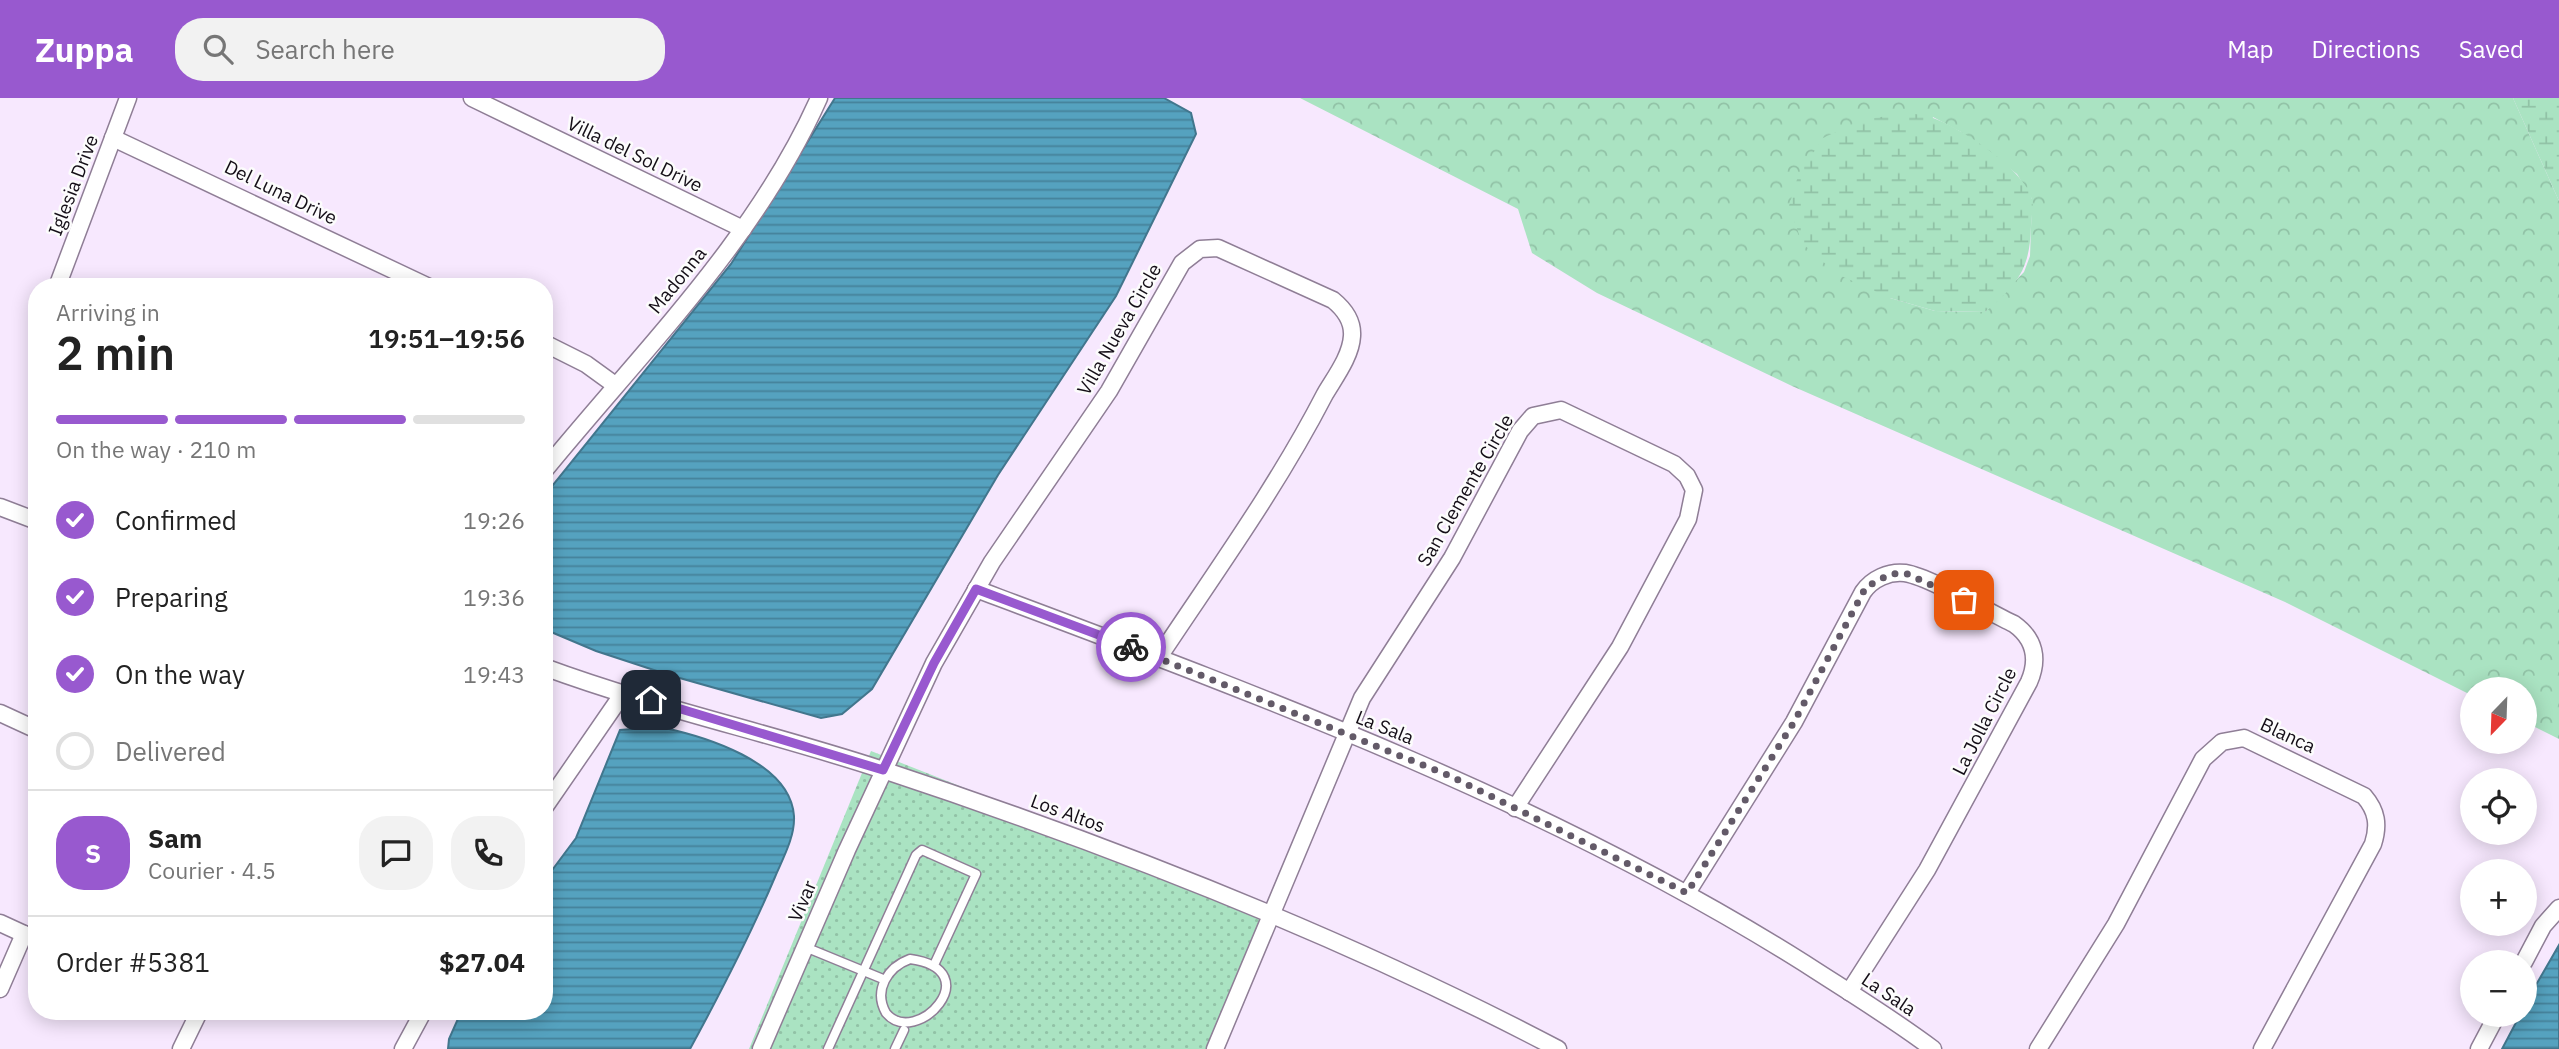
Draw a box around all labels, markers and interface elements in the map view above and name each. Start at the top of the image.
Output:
search box [175,18,665,81]
text: Zuppa [35,28,133,71]
icon: search [199,30,237,68]
text: Search here [255,32,395,66]
text: Map [2227,33,2273,65]
text: Directions [2311,33,2421,65]
text: Saved [2459,33,2524,65]
street label: Villa del Sol Drive [563,111,707,197]
street label: Iglesia Drive [43,131,103,239]
street label: Del Luna Drive [221,154,341,230]
street label: Madonna [643,242,711,318]
street label: Villa Nueva Circle [1072,259,1166,399]
text: Arriving in [56,297,160,327]
text: 19:51–19:56 [368,321,525,355]
text: 2 min [56,323,175,383]
street label: San Clemente Circle [1412,410,1518,570]
text: On the way · 210 m [56,434,256,464]
icon: check [56,501,94,539]
text: Confirmed [115,503,237,537]
text: 19:26 [463,505,525,535]
pin [1934,570,1994,630]
icon: check [56,578,94,616]
text: Preparing [115,580,228,614]
icon: bag [1945,581,1983,619]
text: 19:36 [463,582,525,612]
courier [1096,612,1166,682]
icon: bike [1112,628,1150,666]
icon: check [56,655,94,693]
text: On the way [115,657,245,691]
text: 19:43 [463,659,525,689]
street label: La Jolla Circle [1947,663,2021,779]
pin [621,670,681,730]
north arrow [2460,677,2538,754]
map controls [2460,677,2537,1027]
icon: home [632,681,670,719]
street label: La Sala [1352,705,1418,749]
street label: Blanca [2257,712,2319,758]
text: Delivered [115,734,226,768]
button: locate [2460,768,2537,845]
street label: Los Altos [1028,788,1108,838]
button: chat [359,816,433,890]
button: phone [451,816,525,890]
text: Sam [148,821,202,855]
text: S [85,836,101,870]
text: Courier · 4.5 [148,855,276,885]
button: + [2460,859,2537,936]
street label: Vivar [783,877,821,925]
text: Order #5381 [56,945,210,979]
text: $27.04 [439,945,525,979]
button: − [2460,950,2537,1027]
street label: La Sala [1857,967,1921,1021]

